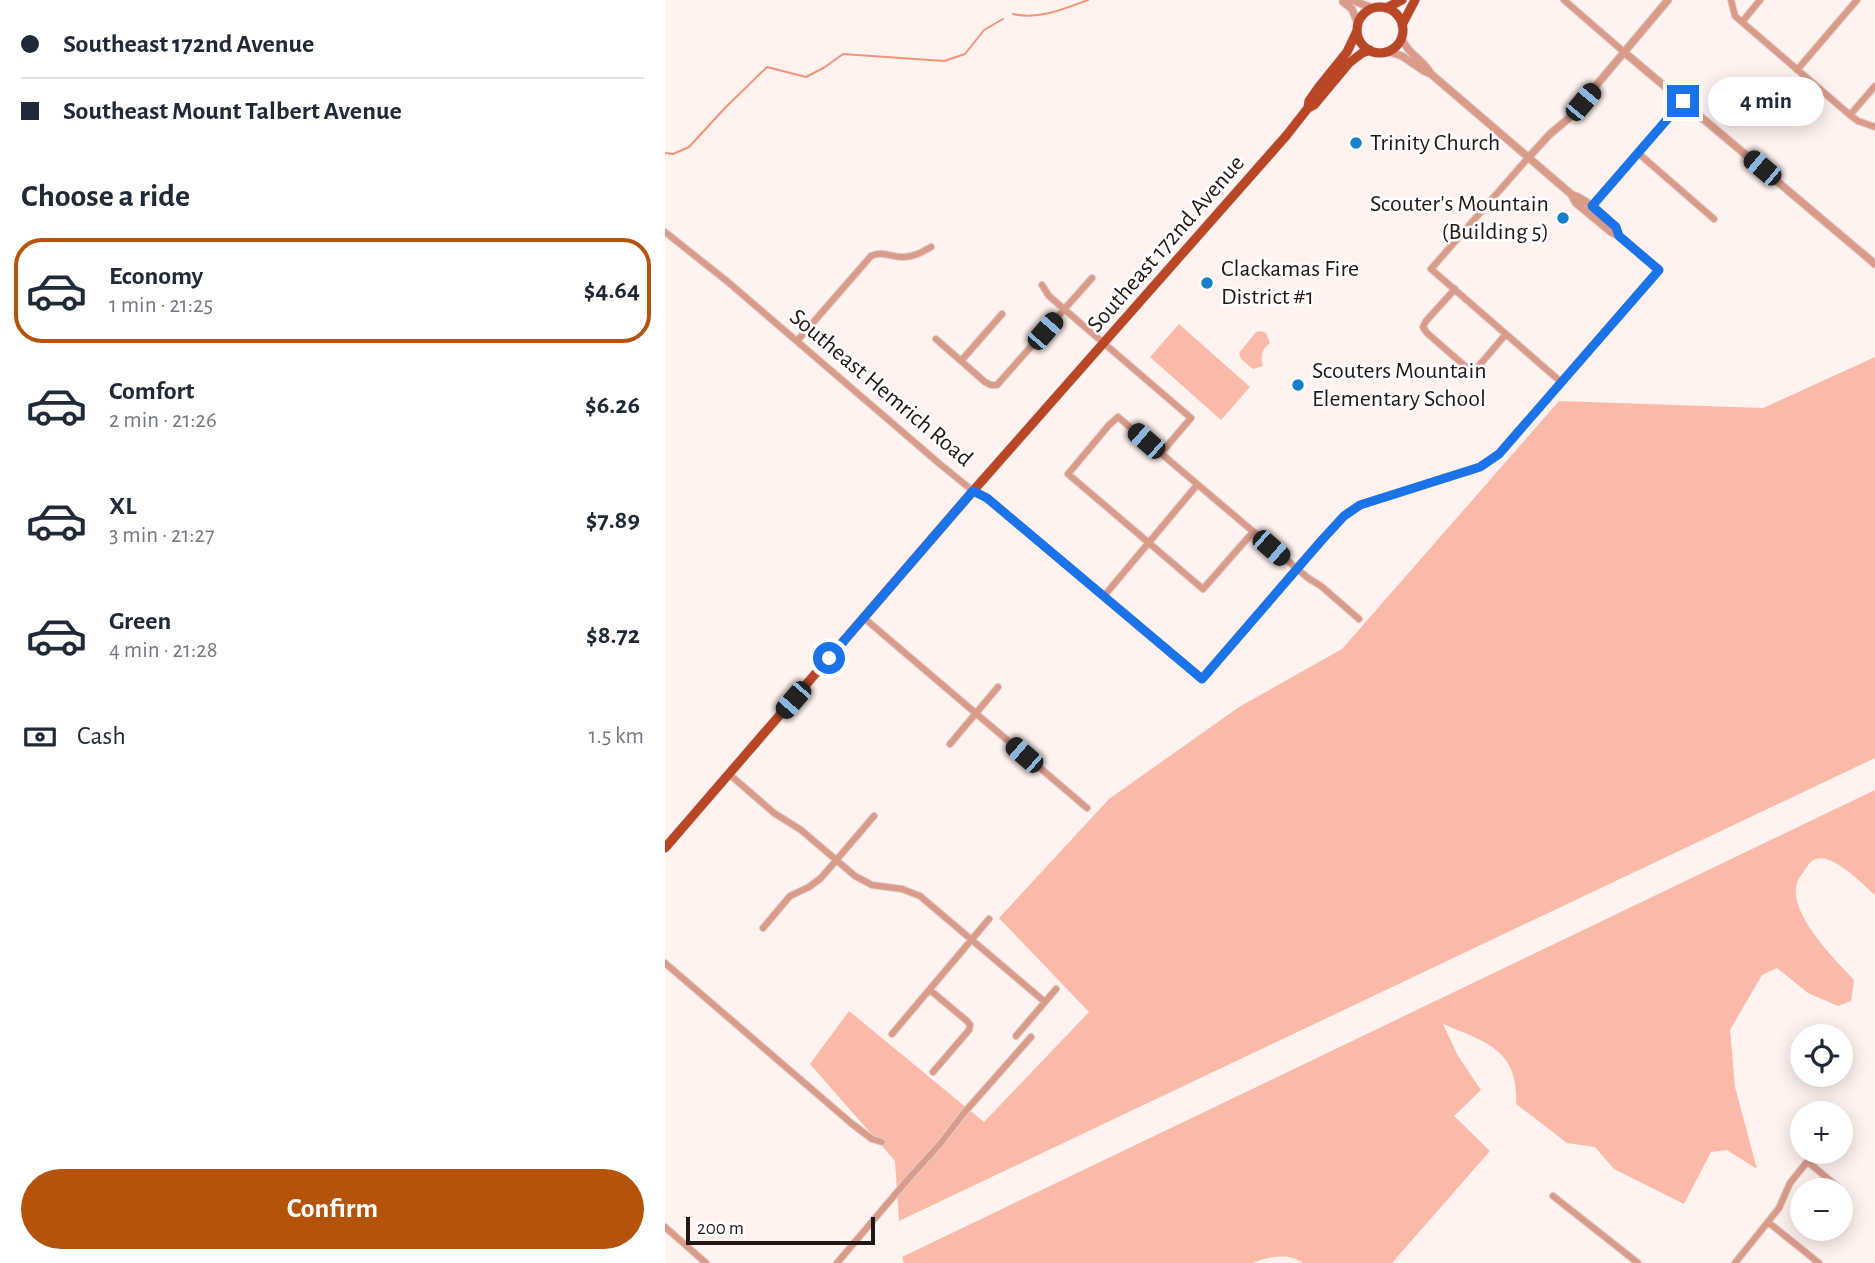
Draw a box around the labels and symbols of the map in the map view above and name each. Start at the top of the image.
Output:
callout: 4 min [1707,76,1823,126]
car [1562,79,1605,125]
route end [1667,85,1699,117]
place label: Trinity Church [1370,131,1500,155]
marker: Trinity Church [1348,135,1364,151]
car [1740,146,1785,190]
street label: Southeast 172nd Avenue [1083,151,1249,337]
place label: Scouter's Mountain (Building 5) [1370,192,1549,244]
marker: Scouter's Mountain (Building 5) [1555,210,1571,226]
place label: Clackamas Fire District #1 [1221,257,1359,309]
marker: Clackamas Fire District #1 [1199,275,1215,291]
street label: Southeast Hemrich Road [785,305,977,471]
car [1024,308,1067,354]
place label: Scouters Mountain Elementary School [1312,359,1487,411]
marker: Scouters Mountain Elementary School [1290,377,1306,393]
car [1124,419,1169,463]
car [1249,526,1294,570]
route start [813,642,845,674]
car [772,677,815,723]
car [1002,733,1047,777]
scale bar [686,1214,875,1246]

